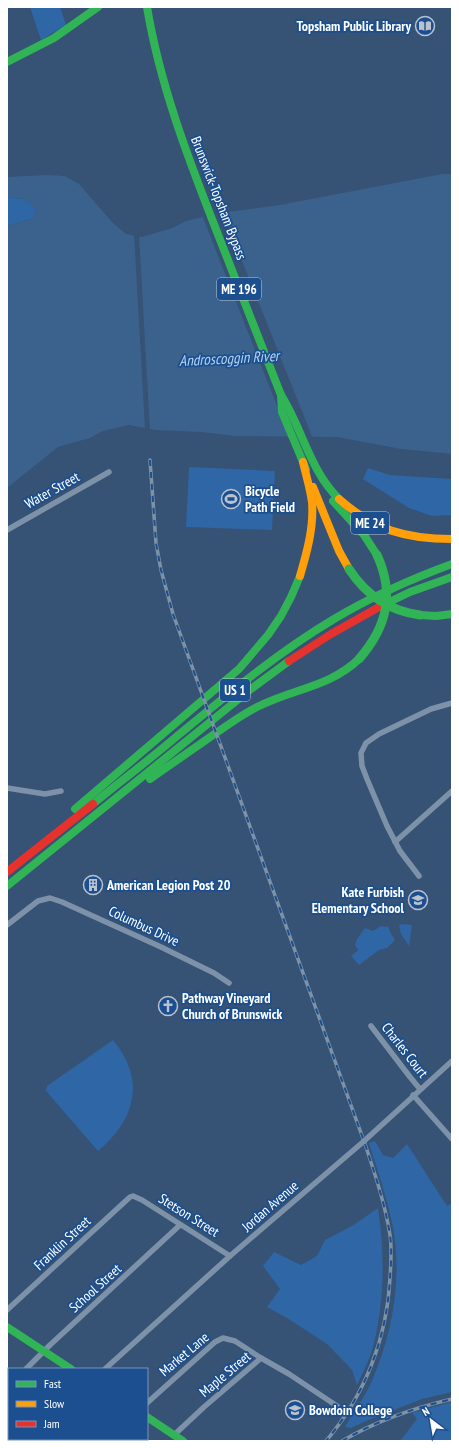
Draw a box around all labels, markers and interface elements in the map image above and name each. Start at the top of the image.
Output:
library icon: Topsham Public Library [414,15,436,37]
place label: Topsham Public Library [297,17,411,35]
street label: Brunswick-Topsham Bypass [187,134,251,263]
road number: ME 196 [217,278,261,300]
water label: Androscoggin River [179,346,281,370]
street label: Water Street [21,468,83,512]
place label: Bicycle Path Field [245,482,295,516]
sports icon: Bicycle Path Field [220,488,242,510]
road number: ME 24 [351,512,389,534]
road number: US 1 [220,679,250,701]
building icon: American Legion Post 20 [82,874,104,896]
place label: American Legion Post 20 [106,876,231,894]
place label: Kate Furbish Elementary School [312,883,405,917]
school or university icon: Kate Furbish Elementary School [407,889,429,911]
street label: Columbus Drive [106,902,182,950]
place label: Pathway Vineyard Church of Brunswick [182,989,283,1023]
church icon: Pathway Vineyard Church of Brunswick [157,995,179,1017]
street label: Charles Court [378,1019,432,1081]
street label: Jordan Avenue [237,1176,302,1236]
street label: Stetson Street [155,1189,223,1241]
street label: Franklin Street [30,1212,94,1274]
street label: School Street [65,1260,125,1316]
street label: Market Lane [155,1328,213,1380]
street label: Maple Street [196,1347,254,1401]
legend [8,1368,148,1440]
text: Fast [44,1376,62,1391]
text: Slow [44,1396,65,1411]
school or university icon: Bowdoin College [284,1399,306,1421]
north arrow [411,1400,451,1440]
place label: Bowdoin College [309,1401,392,1419]
text: N [420,1404,432,1419]
text: Jam [43,1416,60,1431]

